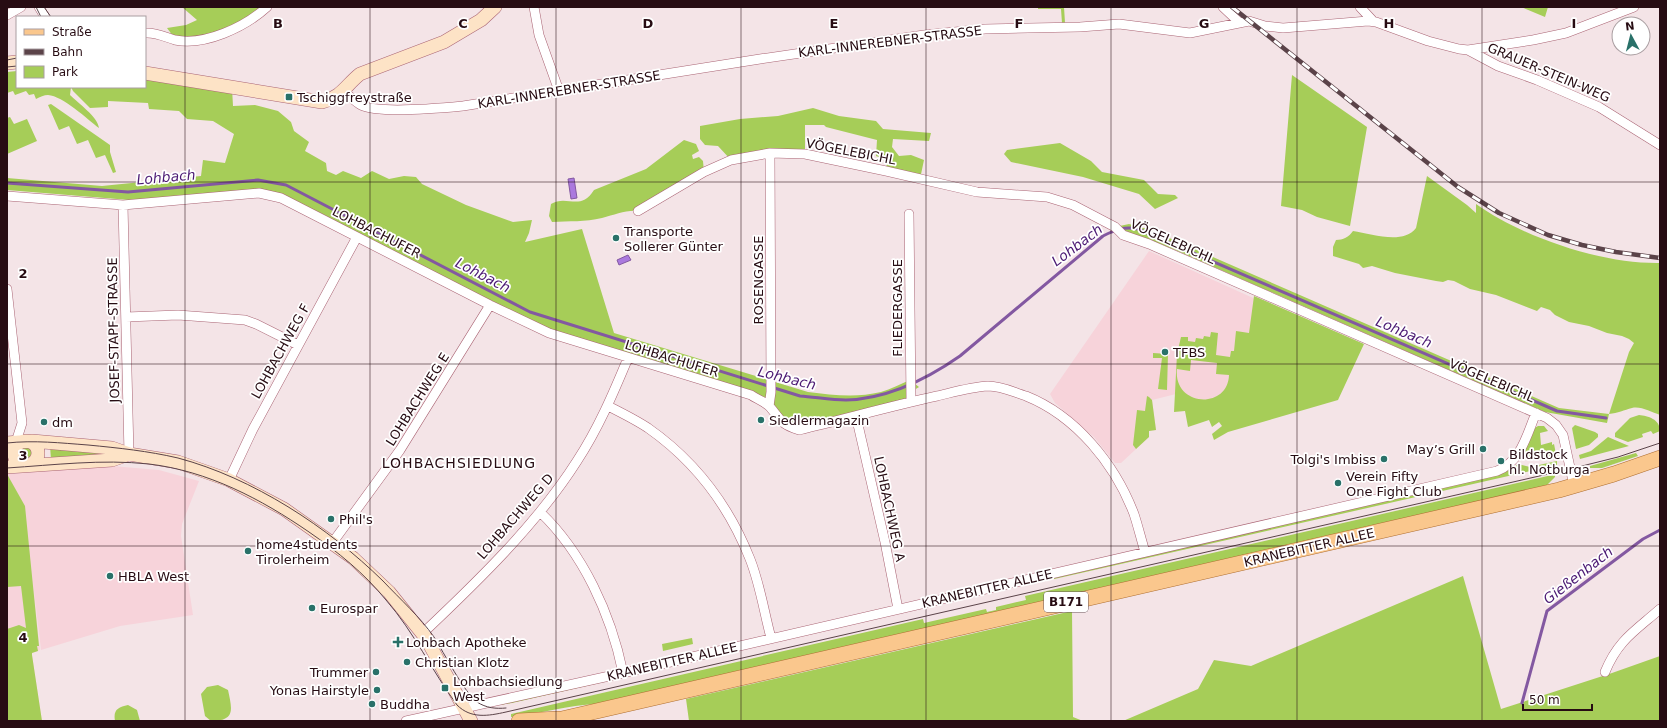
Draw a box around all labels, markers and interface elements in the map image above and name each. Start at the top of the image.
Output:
legend [16,16,146,88]
text: B [273,16,283,31]
text: C [458,16,468,31]
text: D [643,16,654,31]
text: F [1015,16,1023,31]
text: G [1199,16,1209,31]
text: H [1384,16,1394,31]
text: I [1572,16,1576,31]
north arrow [1611,16,1651,56]
text: N [1624,20,1635,34]
street label: KARL-INNEREBNER-STRASSE [797,22,983,60]
text: Straße [52,25,92,39]
street label: GRAUER-STEIN-WEG [1485,40,1612,105]
text: Bahn [52,45,83,59]
text: Park [52,65,78,79]
street label: KARL-INNEREBNER-STRASSE [477,68,662,111]
place label: Tschiggfreystraße [296,90,412,105]
marker: Tschiggfreystraße [284,92,294,102]
street label: VÖGELEBICHL [805,134,898,168]
water label: Lohbach [136,166,196,188]
street label: LOHBACHUFER [330,204,424,261]
street label: VÖGELEBICHL [1128,215,1219,267]
water label: Lohbach [1049,221,1105,269]
place label: Transporte Sollerer Günter [623,224,724,254]
marker: Transporte Sollerer Günter [611,233,621,243]
street label: ROSENGASSE [751,235,766,325]
water label: Lohbach [453,254,513,296]
street label: JOSEF-STAPF-STRASSE [105,257,122,404]
street label: FLIEDERGASSE [890,259,905,357]
text: 2 [18,266,28,281]
street label: LOHBACHWEG F [248,301,313,401]
water label: Lohbach [1374,313,1434,351]
street label: LOHBACHUFER [623,337,721,380]
place label: TFBS [1172,345,1205,360]
marker: TFBS [1160,347,1170,357]
street label: LOHBACHWEG E [383,350,452,448]
street label: VÖGELEBICHL [1447,355,1538,406]
water label: Lohbach [756,363,818,393]
place label: Siedlermagazin [769,413,869,428]
place label: dm [52,415,73,430]
marker: Siedlermagazin [756,415,766,425]
marker: dm [39,417,49,427]
place label: May’s Grill [1407,442,1475,457]
marker: May’s Grill [1478,444,1488,454]
place label: Bildstock hl. Notburga [1509,447,1590,477]
text: 3 [18,448,28,463]
place label: Tolgi's Imbiss [1289,452,1376,467]
marker: Tolgi's Imbiss [1379,454,1389,464]
district label: LOHBACHSIEDLUNG [382,455,536,471]
street label: LOHBACHWEG A [871,455,908,563]
marker: Bildstock hl. Notburga [1496,456,1506,466]
place label: Verein Fifty One Fight Club [1346,469,1442,499]
street label: LOHBACHWEG D [474,470,557,562]
marker: Verein Fifty One Fight Club [1333,478,1343,488]
place label: Phil's [339,512,373,527]
marker: Phil's [326,514,336,524]
street label: KRANEBITTER ALLEE [1242,525,1376,570]
place label: home4students Tirolerheim [255,537,358,567]
water label: Gießenbach [1540,543,1616,607]
marker: home4students Tirolerheim [243,546,253,556]
street label: KRANEBITTER ALLEE [920,566,1054,611]
place label: HBLA West [118,569,189,584]
marker: HBLA West [105,571,115,581]
road number: B171 [1044,592,1088,612]
place label: Eurospar [320,601,378,616]
marker: Eurospar [307,603,317,613]
text: 4 [18,630,28,645]
place label: Lohbach Apotheke [406,635,526,650]
marker: Lohbach Apotheke [393,637,403,647]
street label: KRANEBITTER ALLEE [605,639,739,684]
place label: Christian Klotz [415,655,509,670]
marker: Christian Klotz [402,657,412,667]
place label: Trummer [309,665,369,680]
marker: Trummer [371,667,381,677]
place label: Lohbachsiedlung West [453,674,563,704]
place label: Yonas Hairstyle [269,683,369,698]
marker: Lohbachsiedlung West [440,683,450,693]
marker: Yonas Hairstyle [372,685,382,695]
scale bar [1523,686,1592,712]
text: 50 m [1529,693,1560,707]
place label: Buddha [380,697,430,712]
marker: Buddha [367,699,377,709]

